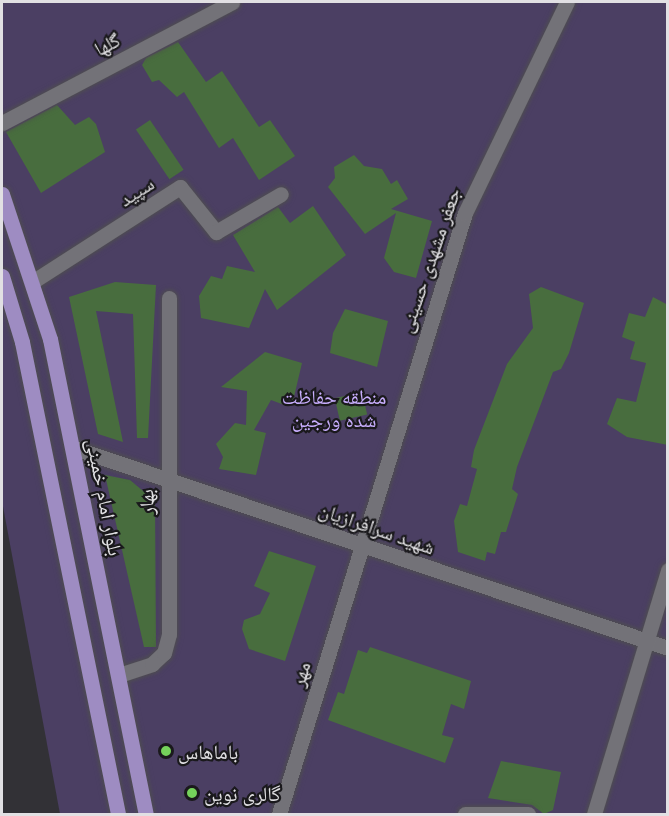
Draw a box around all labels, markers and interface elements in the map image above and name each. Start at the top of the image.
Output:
street label: گلها [90,27,124,61]
street label: سپید [114,171,158,211]
street label: جعفر مشهدی حسینی [393,184,465,336]
park label: منطقه حفاظت شده ورجین [282,384,386,431]
street label: بلوار امام خمینی [82,436,128,558]
street label: بهار [134,489,158,515]
street label: شهید سرافرازیان [316,497,438,559]
street label: مهر [285,659,315,689]
place label: باماهاس [178,739,238,763]
marker: باماهاس [159,744,173,758]
place label: گالری نوین [204,781,281,805]
marker: گالری نوین [185,786,199,800]

